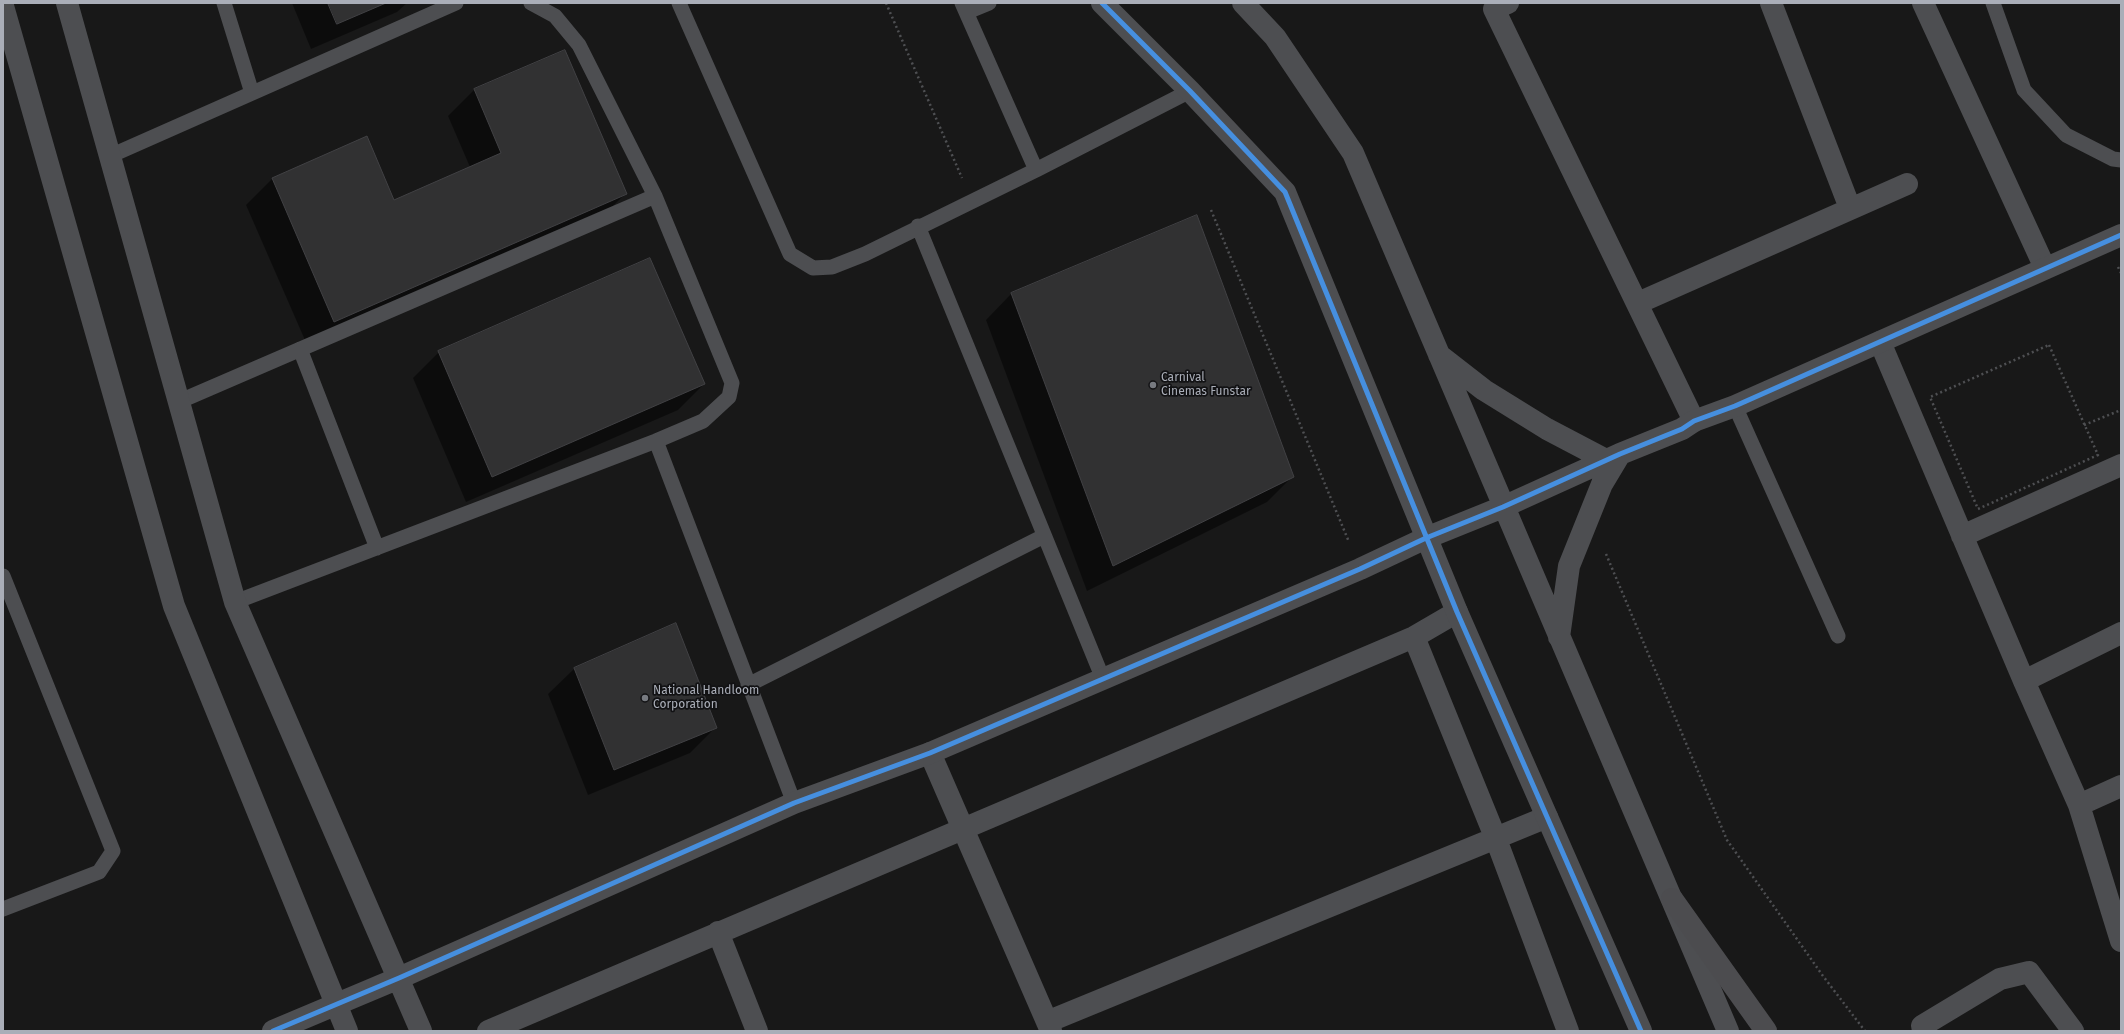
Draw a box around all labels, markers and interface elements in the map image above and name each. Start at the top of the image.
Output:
place label: Carnival Cinemas Funstar [1161,371,1251,399]
marker: Carnival Cinemas Funstar [1148,380,1158,390]
place label: National Handloom Corporation [653,684,759,712]
marker: National Handloom Corporation [640,693,650,703]

